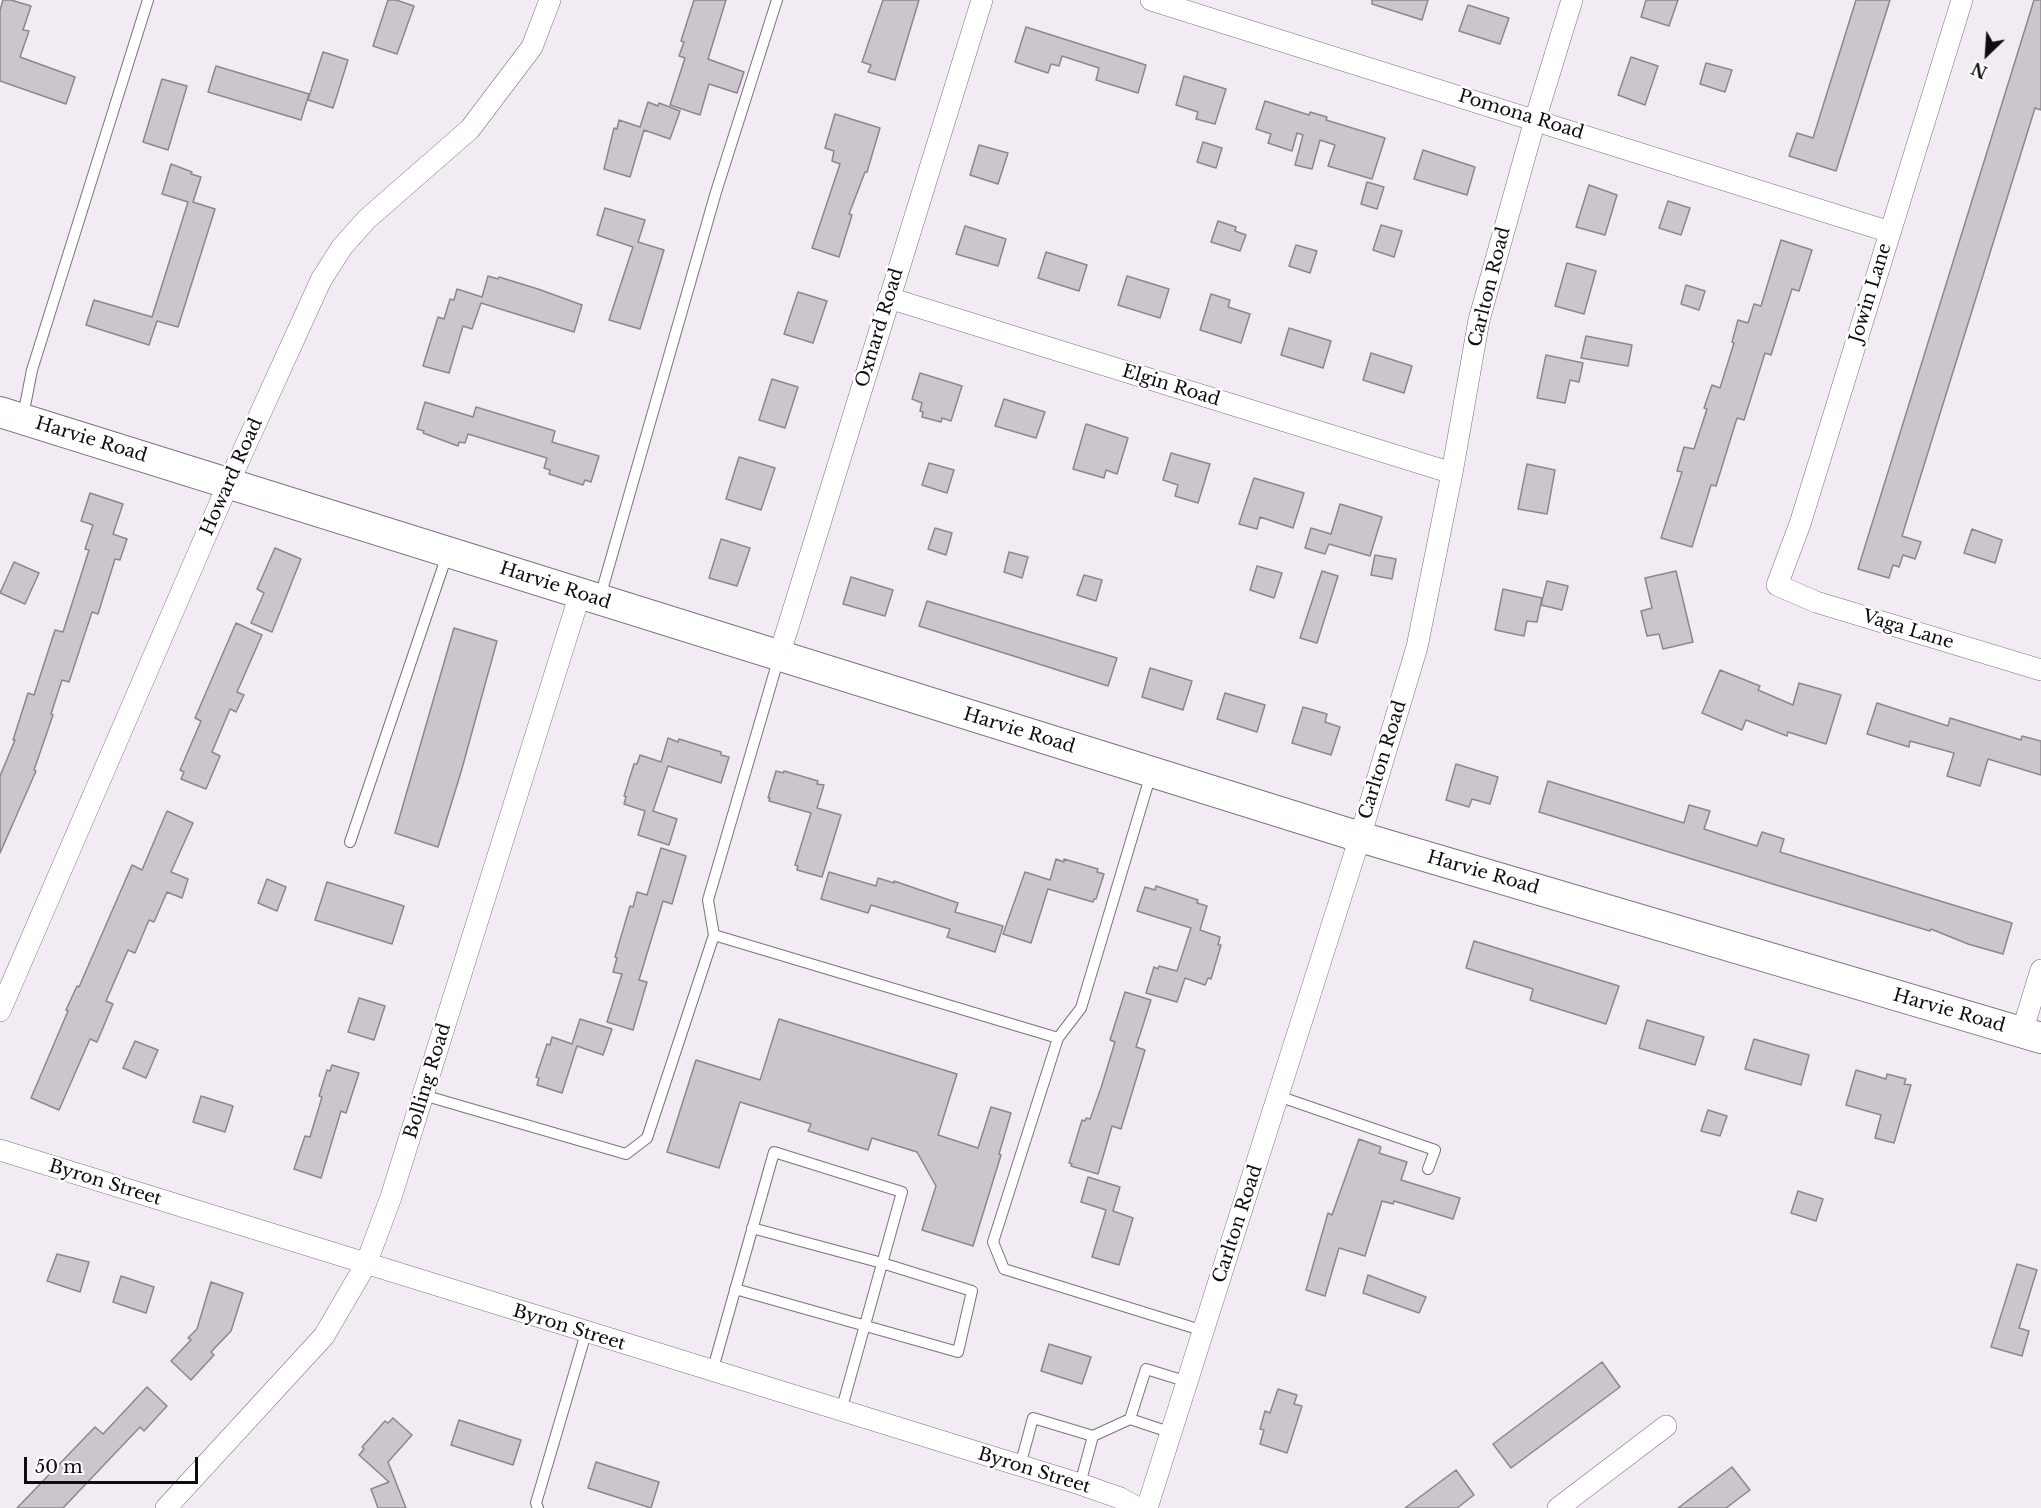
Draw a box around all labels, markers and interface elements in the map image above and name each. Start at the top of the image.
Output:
north arrow [1957,24,2017,84]
text: N [1968,58,1990,83]
street label: Pomona Road [1456,86,1586,144]
street label: Carlton Road [1465,225,1515,349]
street label: Jowin Lane [1846,241,1896,345]
street label: Oxnard Road [852,266,908,390]
street label: Elgin Road [1119,361,1223,411]
street label: Harvie Road [33,413,149,467]
street label: Howard Road [196,415,268,539]
street label: Harvie Road [497,558,613,614]
street label: Vaga Lane [1860,606,1956,654]
street label: Carlton Road [1355,698,1411,822]
street label: Harvie Road [961,704,1077,758]
street label: Harvie Road [1424,847,1542,899]
street label: Harvie Road [1890,985,2008,1037]
street label: Bolling Road [400,1021,456,1141]
street label: Byron Street [46,1156,164,1210]
street label: Carlton Road [1209,1162,1267,1286]
street label: Byron Street [510,1301,628,1355]
street label: Byron Street [975,1444,1093,1498]
scale bar [27,1445,201,1483]
text: 50 m [35,1456,83,1478]

